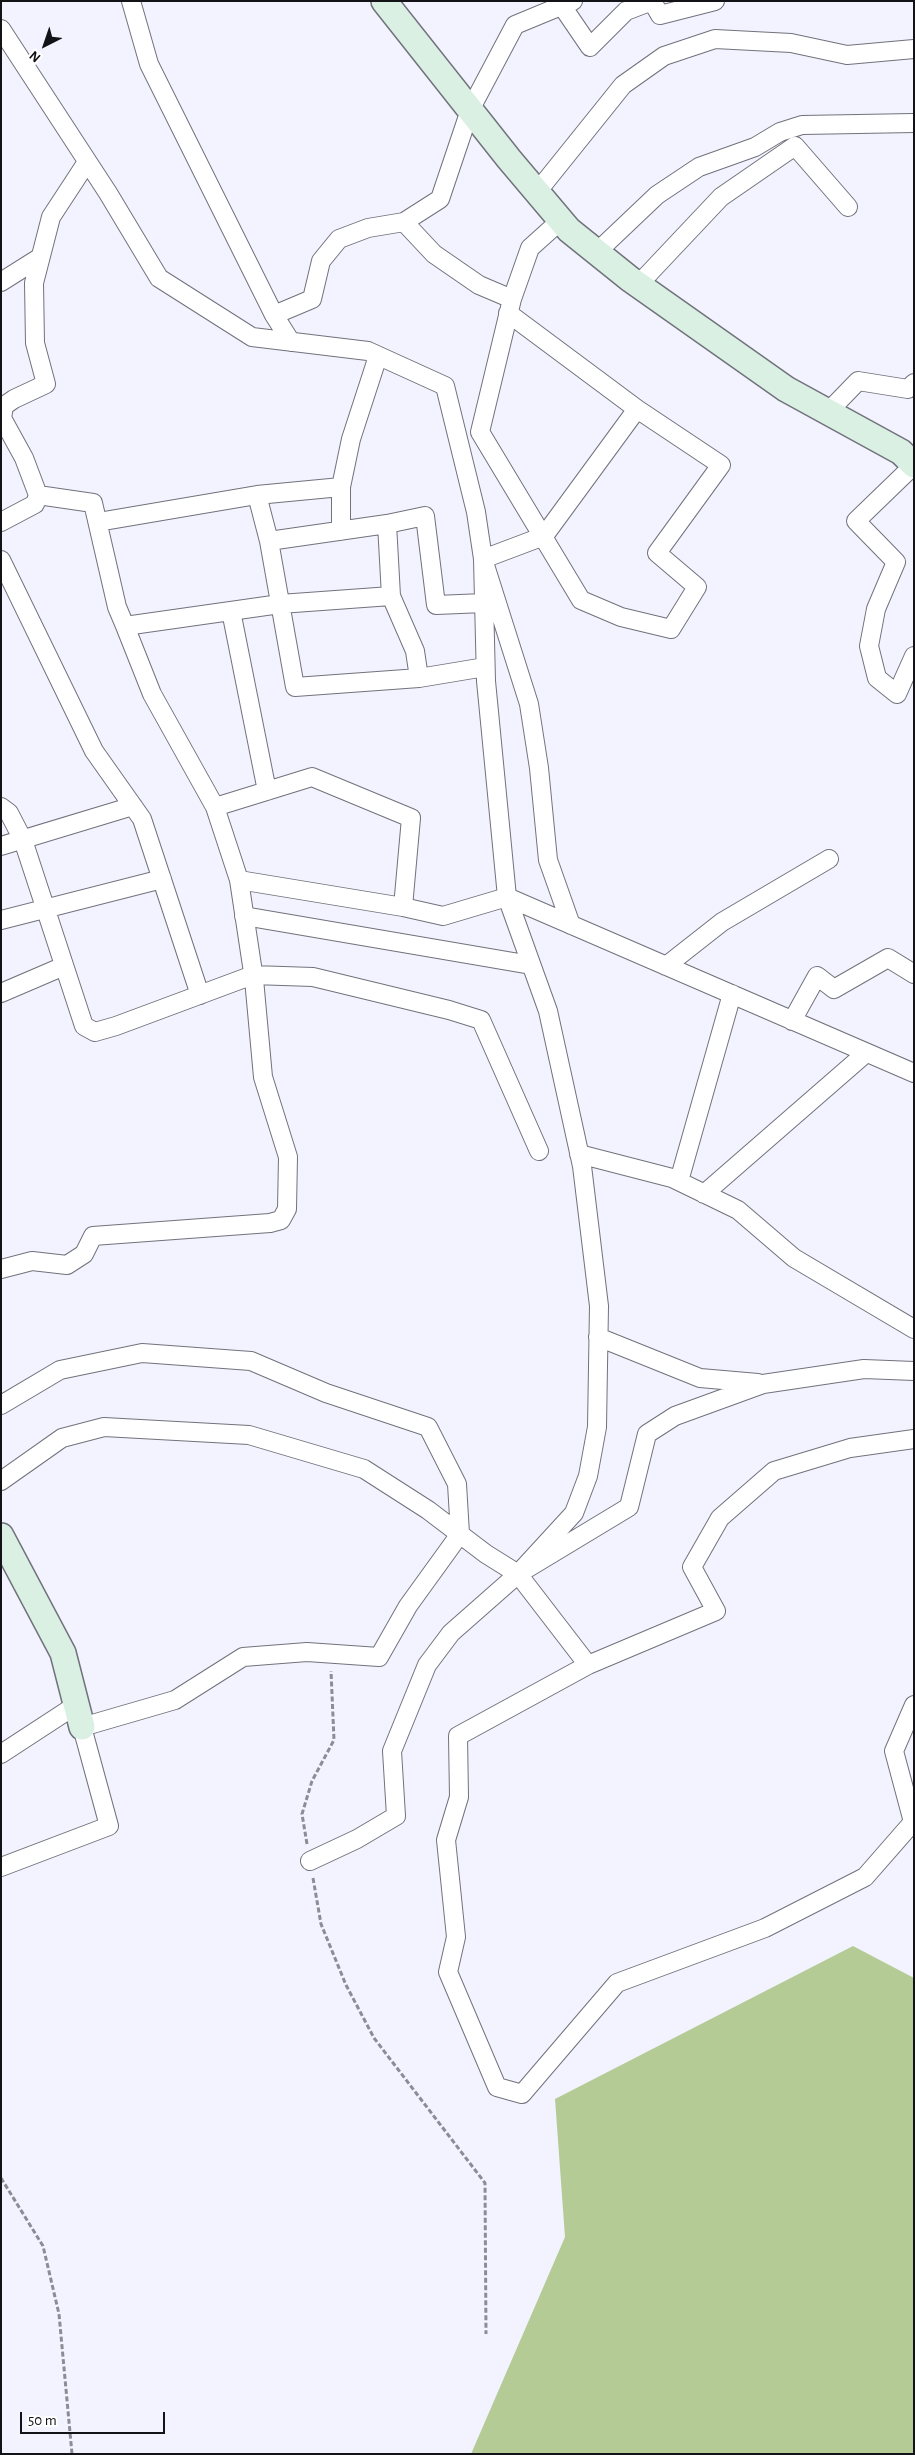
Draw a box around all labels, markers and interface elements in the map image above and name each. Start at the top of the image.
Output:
north arrow [20,20,70,70]
text: N [27,48,43,65]
scale bar [22,2402,168,2434]
text: 50 m [28,2413,57,2428]

